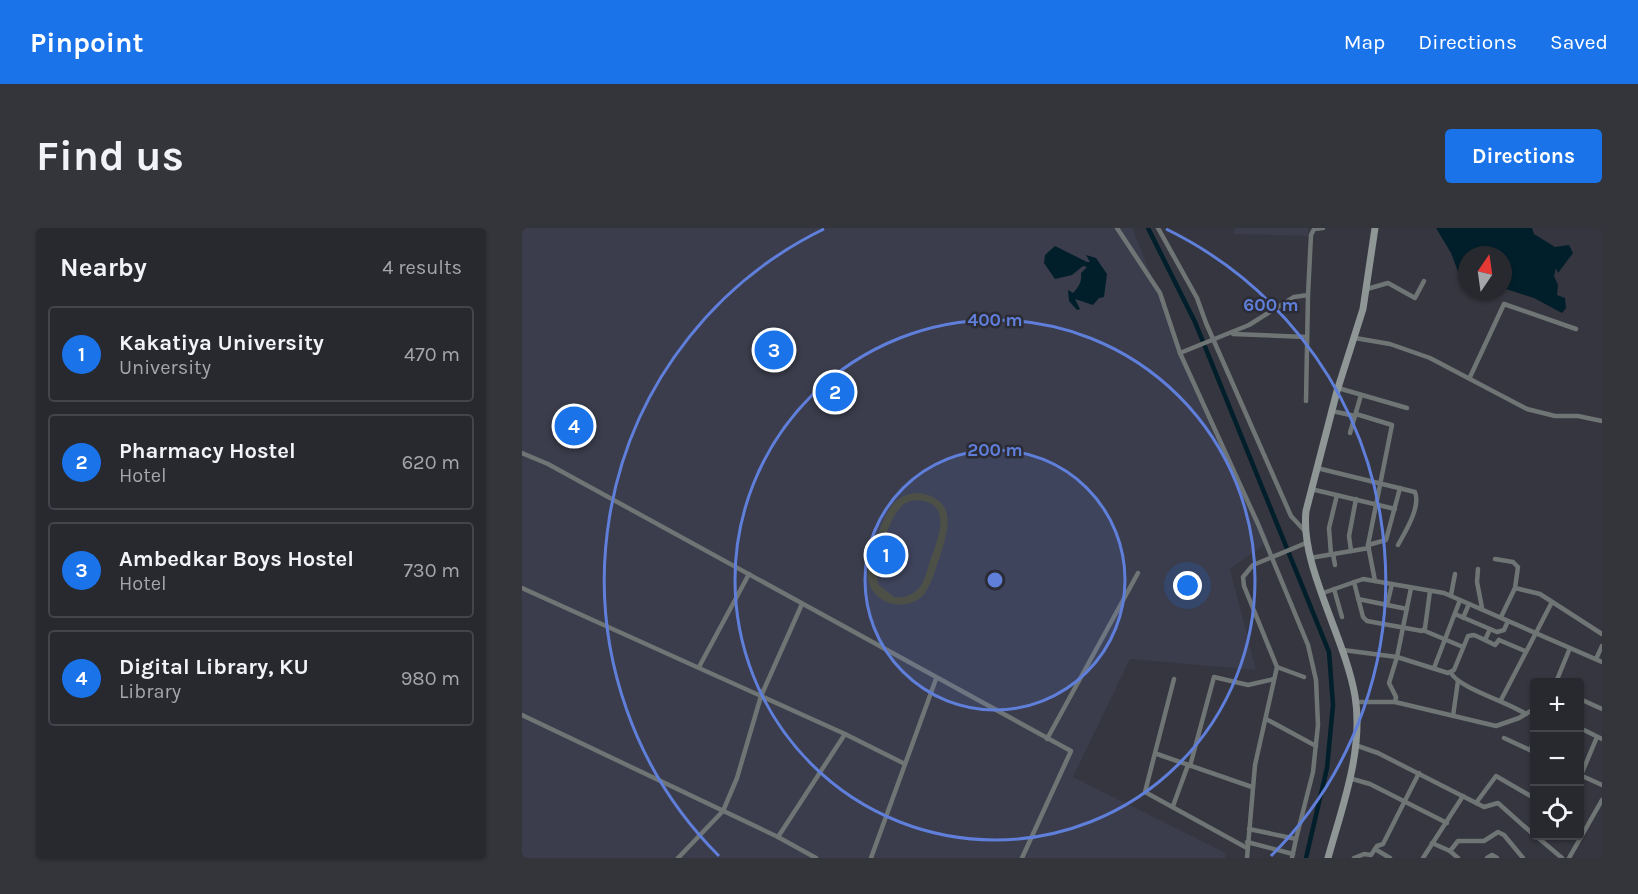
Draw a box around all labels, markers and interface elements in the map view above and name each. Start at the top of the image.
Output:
text: Pinpoint [30,26,143,59]
text: Map [1344,30,1385,54]
text: Directions [1418,30,1517,54]
text: Saved [1550,30,1608,54]
button: Directions [1445,129,1602,183]
text: Find us [36,131,184,181]
north arrow [1458,246,1512,300]
text: Nearby [60,252,147,283]
text: 4 results [382,256,462,279]
text: 600 m [1243,294,1299,316]
text: 400 m [967,309,1023,331]
pin: 3 [754,328,794,372]
text: Kakatiya University [119,330,324,356]
text: 1 [78,343,85,366]
text: 470 m [404,343,460,366]
text: University [119,356,211,379]
pin: 2 [816,370,854,414]
pin: 4 [554,404,594,448]
text: Pharmacy Hostel [119,438,296,464]
text: 200 m [967,439,1023,461]
text: 2 [75,451,88,474]
text: 620 m [402,451,460,474]
text: Hotel [119,464,167,487]
pin: 1 [866,532,906,578]
text: Ambedkar Boys Hostel [119,546,354,572]
text: 3 [75,559,88,582]
text: 730 m [403,559,460,582]
centre of rings [985,570,1005,590]
your location [1173,571,1202,600]
text: Hotel [119,572,167,595]
text: Digital Library, KU [119,654,309,680]
text: 4 [76,667,87,690]
text: 980 m [401,667,460,690]
map controls [1530,678,1584,840]
button: + [1530,678,1584,732]
text: Library [119,680,181,703]
button: − [1530,732,1584,786]
button: locate [1530,786,1584,840]

